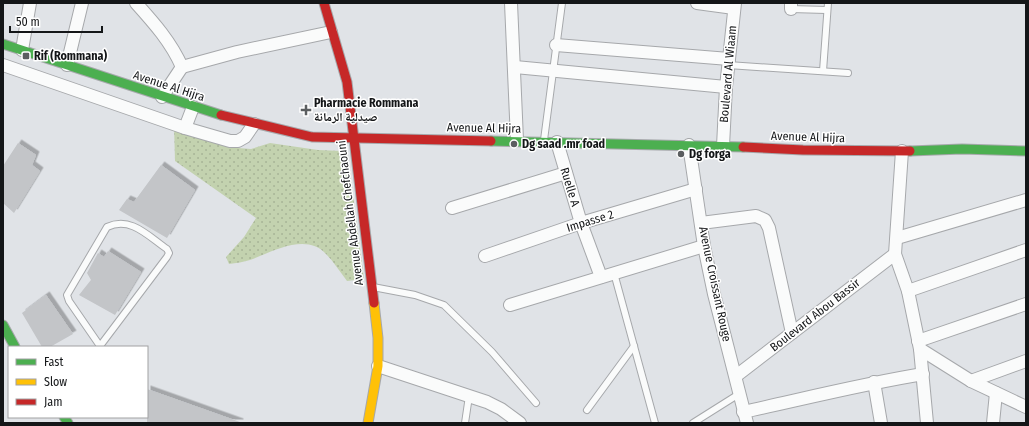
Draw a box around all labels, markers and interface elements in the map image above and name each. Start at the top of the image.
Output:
scale bar [10,8,102,34]
text: 50 m [16,15,40,29]
street label: Boulevard Al Wiaam [717,25,739,123]
place label: Rif (Rommana) [34,49,107,63]
marker: Rif (Rommana) [21,51,31,61]
street label: Avenue Al Hijra [132,68,207,104]
place label: Pharmacie Rommana صيدلية الرمانة [314,96,419,124]
marker: Pharmacie Rommana صيدلية الرمانة [301,105,311,115]
street label: Avenue Al Hijra [447,120,521,136]
street label: Avenue Al Hijra [771,129,845,145]
place label: Dg saad .mr foad [522,137,605,151]
marker: Dg saad .mr foad [509,139,519,149]
street label: Avenue Abdellah Chefchaouni [334,140,366,286]
place label: Dg forga [689,147,731,161]
marker: Dg forga [676,149,686,159]
street label: Ruelle A [557,166,583,209]
street label: Impasse 2 [565,207,615,235]
street label: Avenue Croissant Rouge [696,225,734,343]
street label: Boulevard Abou Bassir [767,275,863,354]
legend [8,346,148,418]
text: Fast [44,355,63,369]
text: Slow [44,375,67,389]
text: Jam [44,395,62,409]

